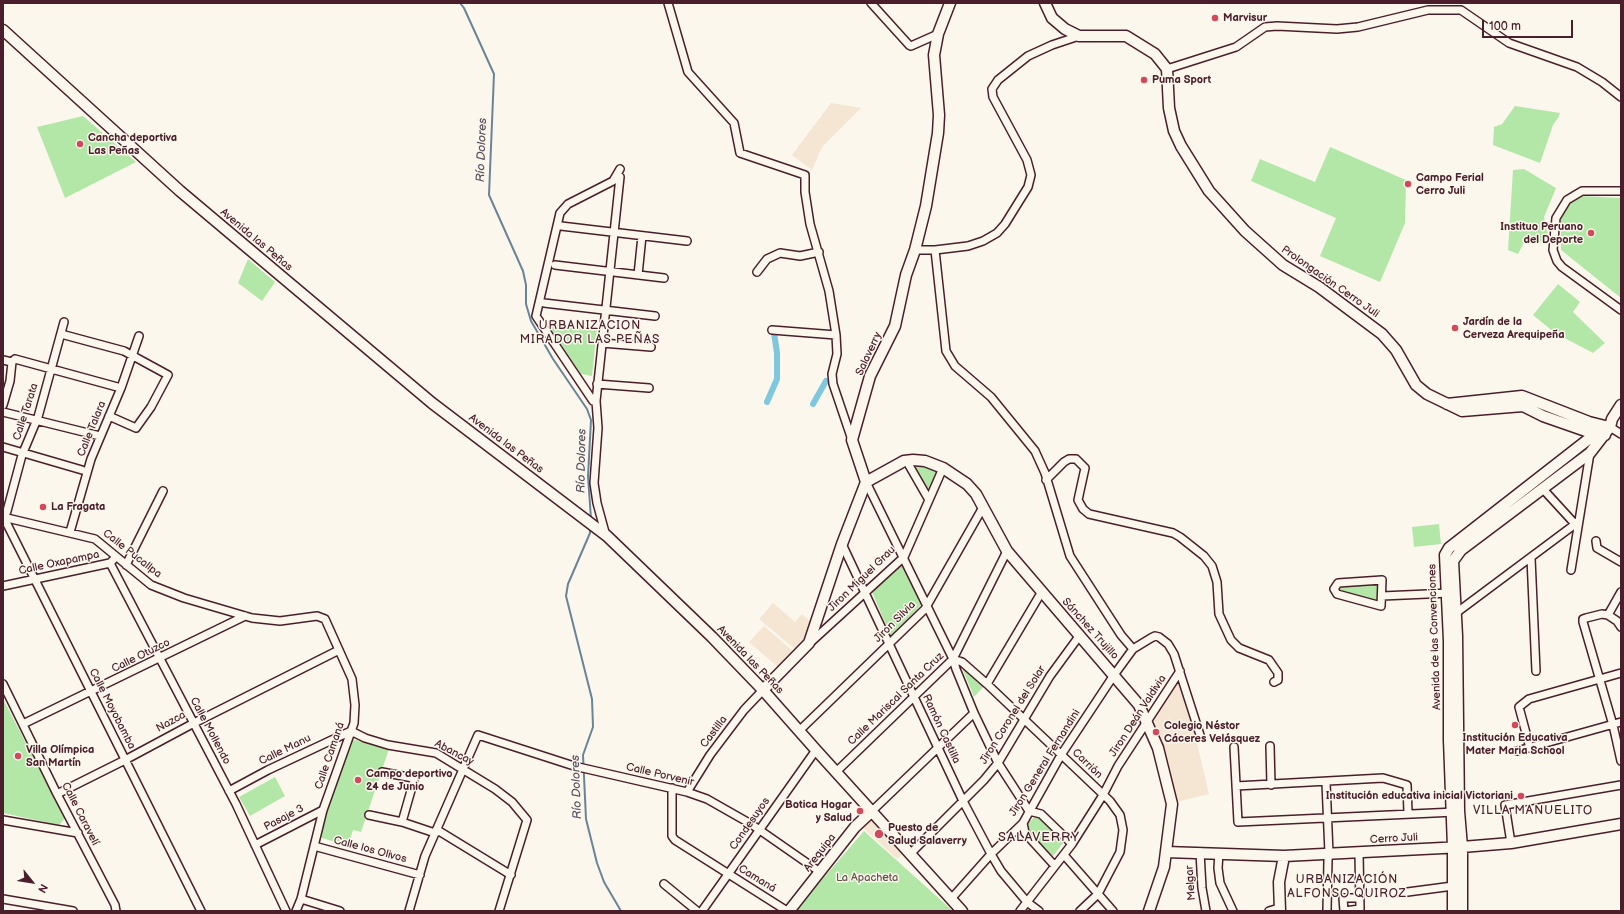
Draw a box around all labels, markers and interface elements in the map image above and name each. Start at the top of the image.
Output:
place label: Marvisur [1223,11,1267,25]
scale bar [1484,12,1575,38]
marker: Marvisur [1210,13,1220,23]
text: 100 m [1489,19,1521,34]
place label: Puma Sport [1152,73,1211,87]
marker: Puma Sport [1139,75,1149,85]
water label: Río Dolores [474,118,490,182]
place label: Cancha deportiva Las Peñas [88,131,177,157]
marker: Cancha deportiva Las Peñas [75,139,85,149]
place label: Campo Ferial Cerro Juli [1416,171,1484,197]
marker: Campo Ferial Cerro Juli [1403,179,1413,189]
street label: Avenida las Peñas [217,206,295,274]
place label: Instituo Peruano del Deporte [1500,220,1583,246]
marker: Instituo Peruano del Deporte [1586,228,1596,238]
street label: Prolongación Cerro Juli [1279,243,1381,321]
place label: Jardín de la Cerveza Arequipeña [1463,315,1565,341]
district label: URBANIZACION MIRADOR LAS PEÑAS [520,319,660,347]
marker: Jardín de la Cerveza Arequipeña [1450,323,1460,333]
street label: Salaverry [853,330,885,378]
street label: Calle Tarata [11,382,41,442]
street label: Calle Talara [75,399,109,459]
street label: Avenida las Peñas [466,412,546,476]
water label: Río Dolores [574,429,590,493]
place label: La Fragata [51,500,105,514]
marker: La Fragata [38,502,48,512]
street label: Calle Pucallpa [100,527,164,581]
street label: Jiron Miguel Grau [826,544,898,614]
street label: Calle Oxapampa [17,548,101,578]
street label: Avenida de las Convenciones [1426,564,1444,710]
street label: Sánchez Trujillo [1059,596,1121,662]
street label: Jiron Silvia [871,598,919,646]
street label: Avenida las Peñas [714,623,786,697]
street label: Calle Otuzco [110,636,172,676]
street label: Calle Mariscal Santa Cruz [845,650,947,748]
street label: Jiron Coronel del Solar [977,663,1049,767]
street label: Calle Moyobamba [86,666,138,752]
street label: Jiron Deán Valdivia [1107,673,1169,759]
street label: Ramón Castilla [919,692,963,766]
street label: Calle Mollendo [187,695,233,767]
street label: Jiron General Fernandini [1007,707,1083,819]
street label: Nazca [154,709,188,735]
street label: Castilla [698,713,730,751]
place label: Colegio Néstor Cáceres Velásquez [1164,719,1260,745]
marker: Institución Educativa Mater Maria School [1510,720,1520,730]
street label: Calle Camaná [312,721,348,791]
marker: Colegio Néstor Cáceres Velásquez [1151,727,1161,737]
place label: Institución Educativa Mater Maria School [1462,731,1568,757]
street label: Calle Manu [257,732,313,768]
street label: Abancay [432,737,476,769]
place label: Villa Olímpica San Martín [26,743,94,769]
street label: Carrión [1069,746,1105,782]
marker: Villa Olímpica San Martín [13,751,23,761]
water label: Río Dolores [569,755,585,819]
street label: Calle Porvenir [625,761,695,789]
place label: Campo deportivo 24 de Junio [366,767,453,793]
marker: Campo deportivo 24 de Junio [353,775,363,785]
street label: Calle Caravelí [58,780,102,848]
place label: Institución educativa inicial Victoriani [1326,789,1513,803]
marker: Institución educativa inicial Victoriani [1516,791,1526,801]
street label: Condesuyos [727,795,773,853]
place label: Botica Hogar y Salud [785,798,852,824]
street label: Pasaje 3 [262,802,306,834]
district label: VILLA MANUELITO [1473,804,1593,818]
marker: Botica Hogar y Salud [855,806,865,816]
place label: Puesto de Salud Salaverry [888,821,967,847]
marker: Puesto de Salud Salaverry [873,828,885,840]
district label: SALAVERRY [998,830,1080,846]
street label: Arequipa [801,831,839,875]
street label: Cerro Juli [1370,831,1418,847]
street label: Calle los Olivos [332,834,408,866]
north arrow [12,862,52,902]
street label: Camaná [736,862,778,896]
street label: Melgar [1183,865,1199,901]
park label: La Apacheta [836,871,898,885]
district label: URBANIZACIÓN ALFONSO QUIROZ [1287,873,1407,901]
text: N [35,881,51,895]

